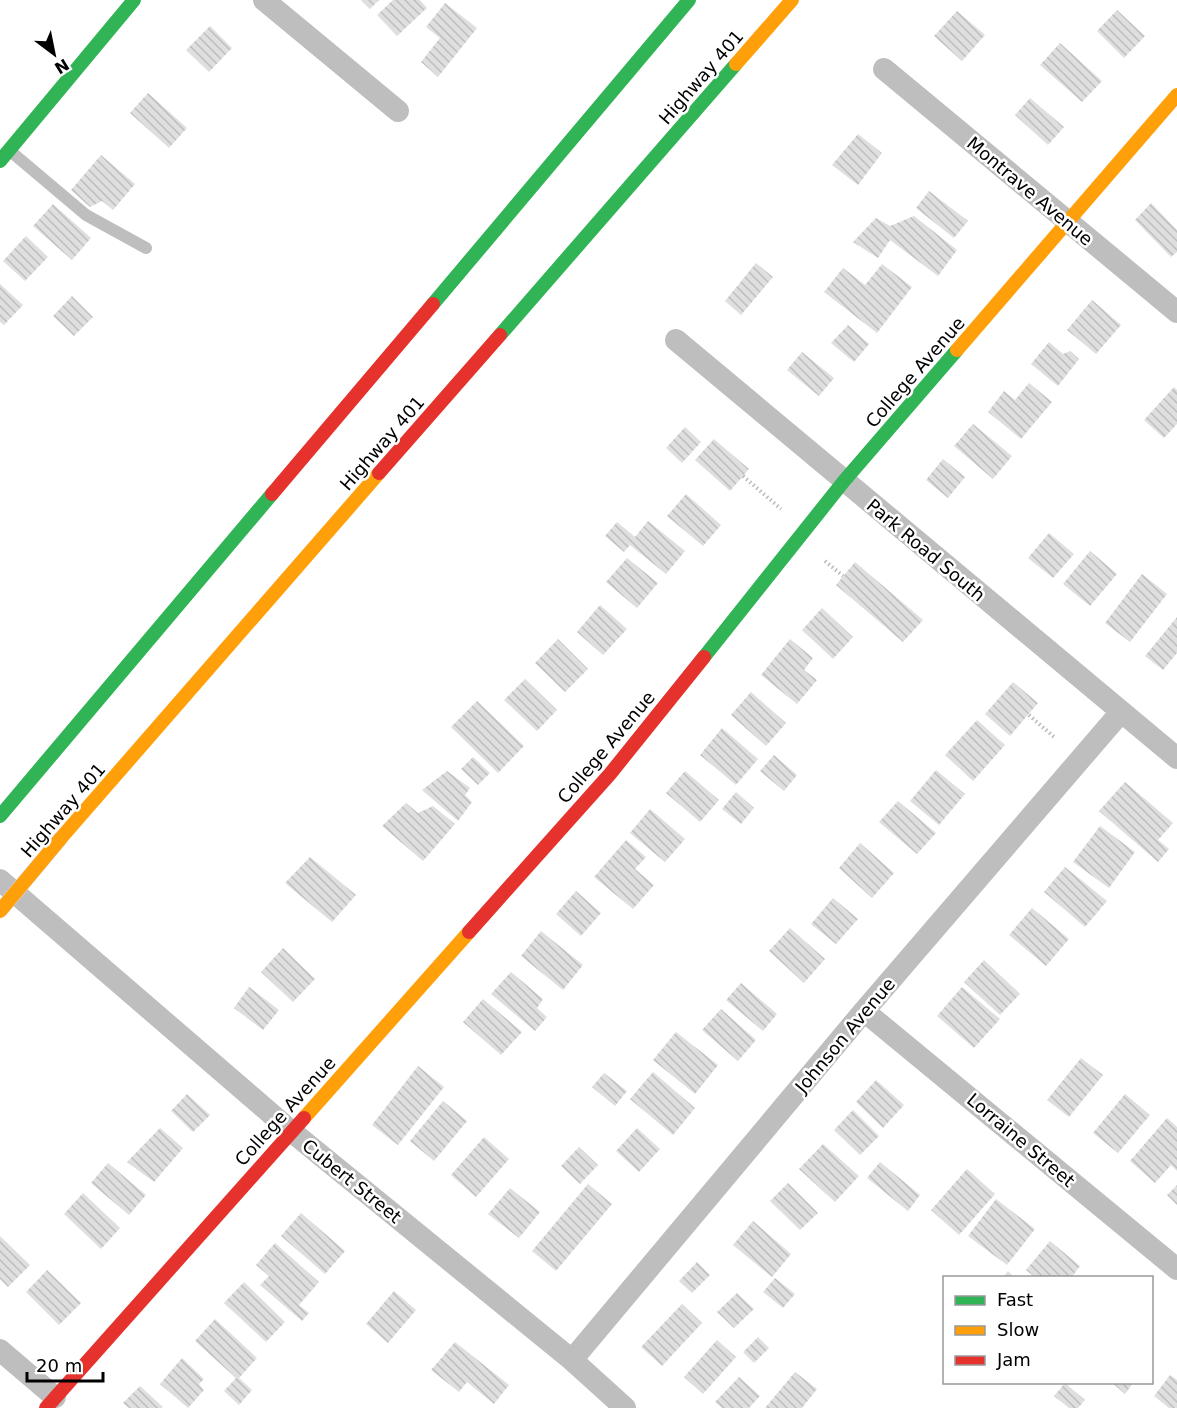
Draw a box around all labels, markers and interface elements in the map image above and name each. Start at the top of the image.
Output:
north arrow [24,24,84,84]
street label: Highway 401 [654,26,748,128]
text: N [51,55,72,78]
street label: Montrave Avenue [963,132,1097,250]
street label: College Avenue [861,312,969,432]
street label: Highway 401 [335,392,429,494]
street label: Park Road South [863,494,989,606]
street label: College Avenue [553,687,659,807]
street label: Highway 401 [16,759,110,861]
street label: Johnson Avenue [790,973,899,1097]
street label: College Avenue [230,1052,340,1170]
street label: Lorraine Street [963,1089,1079,1191]
street label: Cubert Street [298,1135,406,1227]
legend [943,1276,1153,1384]
text: Fast [997,1289,1033,1310]
text: Slow [997,1319,1039,1340]
scale bar [27,1345,104,1383]
text: Jam [996,1349,1031,1370]
text: 20 m [36,1355,82,1376]

